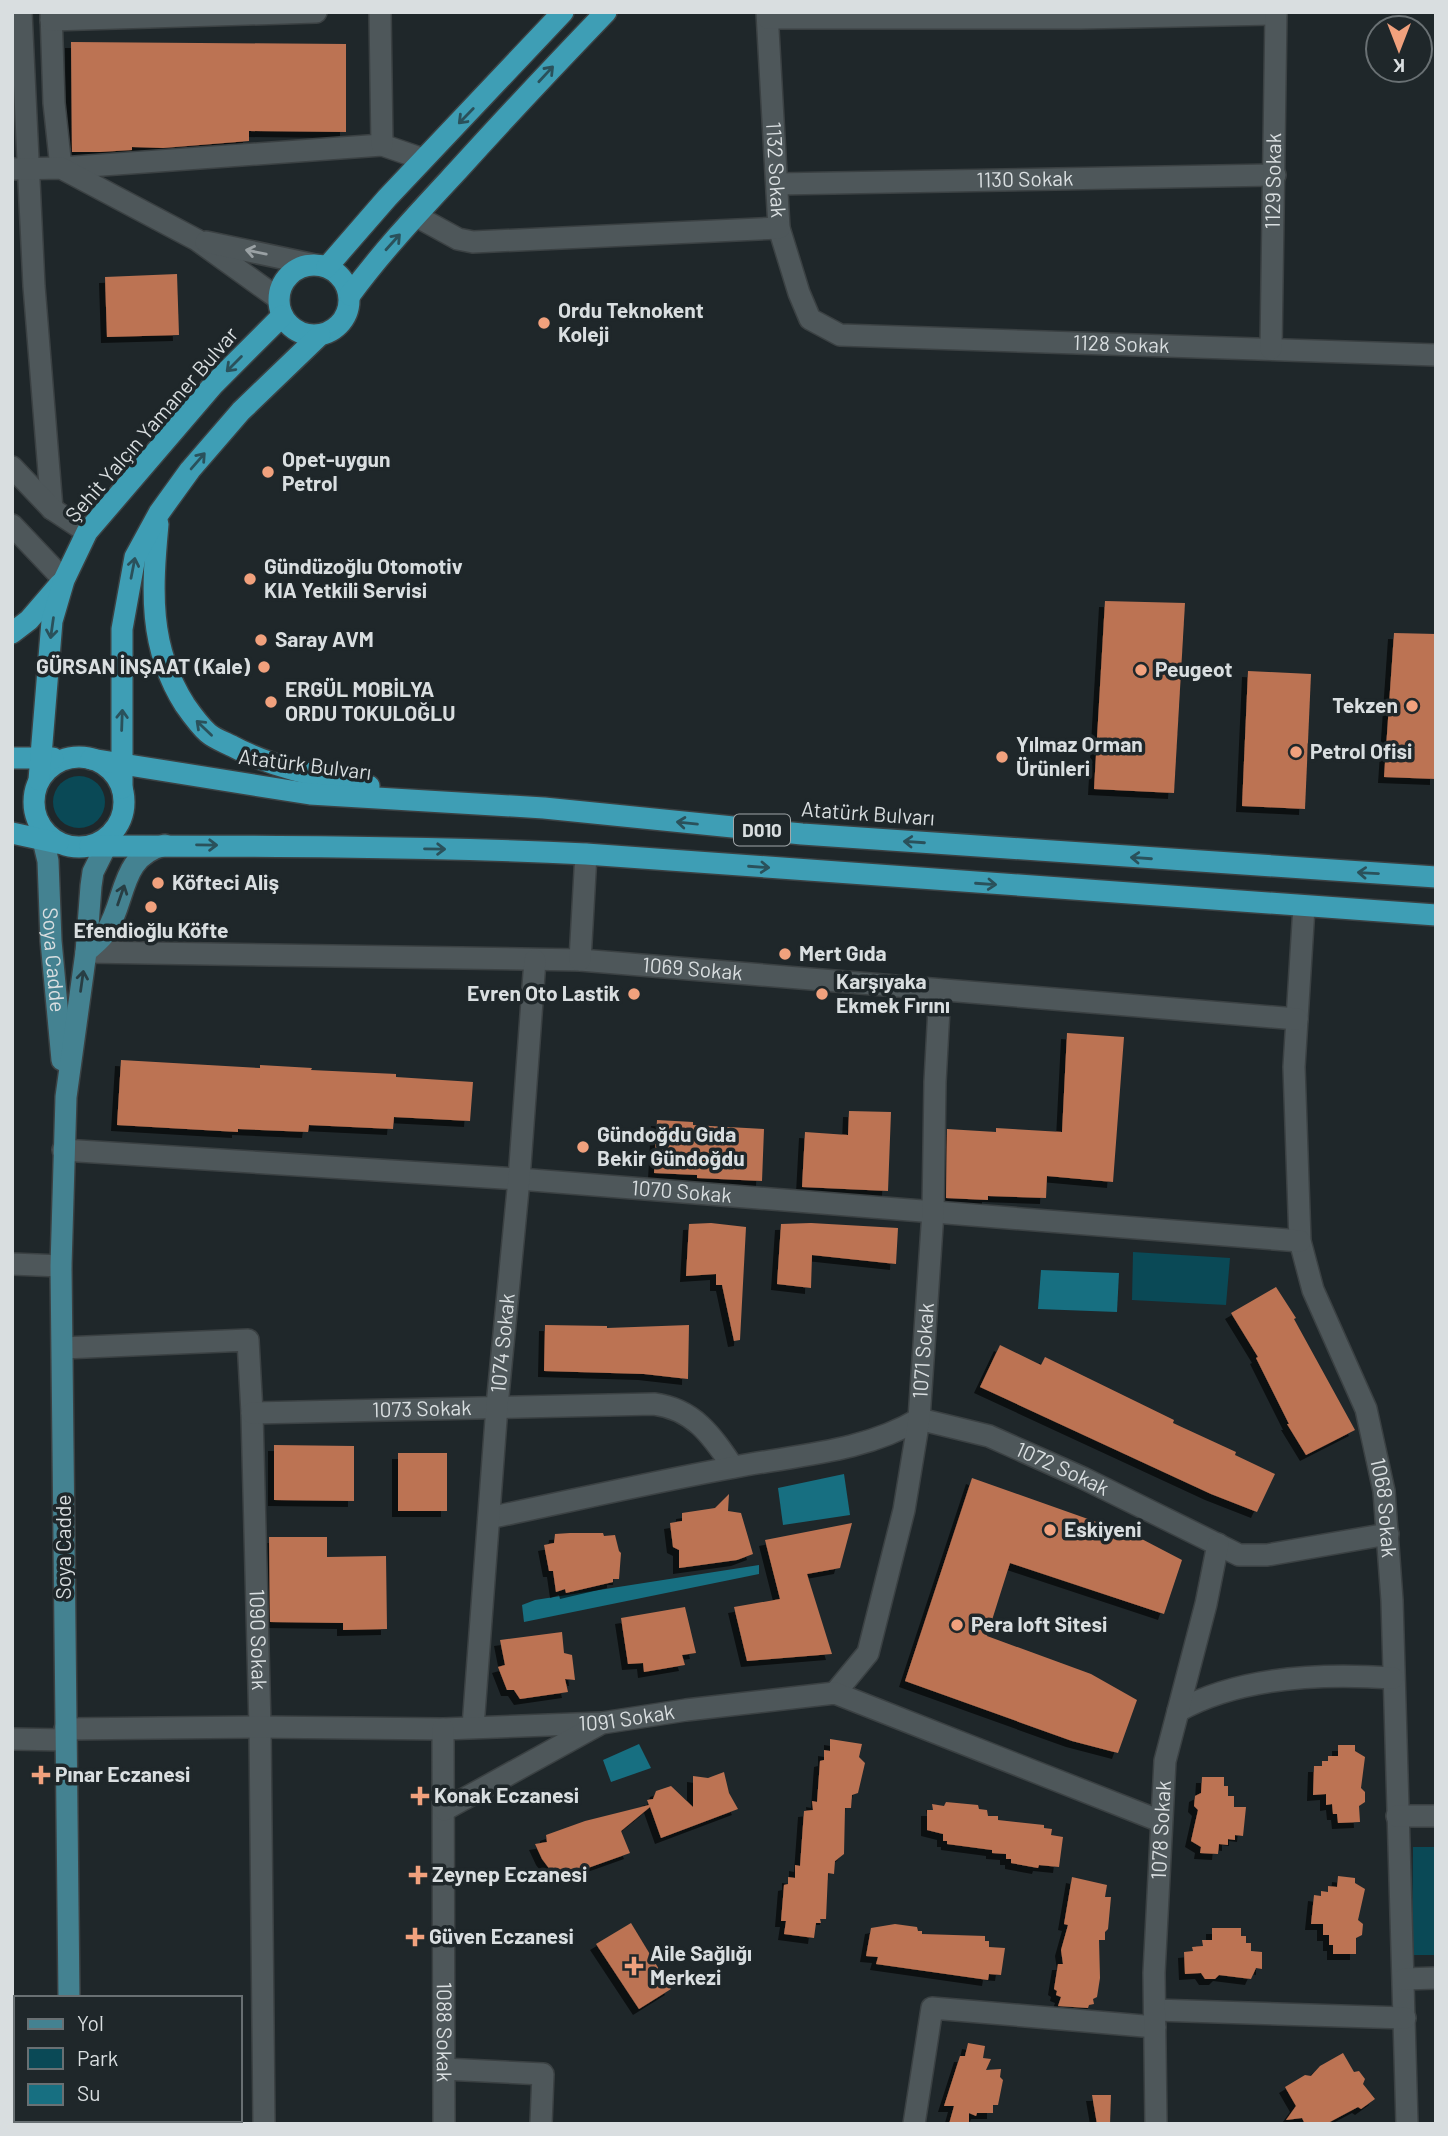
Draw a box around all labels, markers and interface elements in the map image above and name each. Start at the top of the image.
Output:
north arrow [1364,14,1434,84]
text: K [1393,55,1405,78]
one-way arrow [538,66,555,83]
one-way arrow [457,107,474,124]
street label: 1132 Sokak [762,121,792,218]
street label: 1129 Sokak [1259,133,1285,229]
street label: 1130 Sokak [976,165,1074,191]
one-way arrow [384,234,401,251]
one-way arrow [245,245,268,259]
place label: Ordu Teknokent Koleji [558,297,704,346]
marker: Ordu Teknokent Koleji [536,315,552,331]
street label: Şehit Yalçın Yamaner Bulvar [59,321,243,527]
street label: 1128 Sokak [1073,329,1170,357]
one-way arrow [226,355,243,372]
place label: Opet-uygun Petrol [282,446,391,495]
one-way arrow [190,452,206,470]
marker: Opet-uygun Petrol [260,464,276,480]
place label: Gündüzoğlu Otomotiv KIA Yetkili Servisi [264,553,463,602]
one-way arrow [127,557,141,580]
marker: Gündüzoğlu Otomotiv KIA Yetkili Servisi [242,571,258,587]
one-way arrow [46,616,59,638]
place label: Saray AVM [275,626,374,651]
marker: Saray AVM [253,632,269,648]
place label: GÜRSAN İNŞAAT (Kale) [36,653,251,678]
place label: Peugeot [1155,656,1232,681]
marker: GÜRSAN İNŞAAT (Kale) [256,659,272,675]
marker: Peugeot [1133,662,1149,678]
place label: ERGÜL MOBİLYA ORDU TOKULOĞLU [285,676,455,725]
place label: Tekzen [1332,692,1398,717]
marker: ERGÜL MOBİLYA ORDU TOKULOĞLU [263,694,279,710]
marker: Tekzen [1404,698,1420,714]
one-way arrow [115,708,129,731]
one-way arrow [195,719,212,736]
place label: Yılmaz Orman Ürünleri [1016,731,1143,780]
place label: Petrol Ofisi [1310,738,1412,763]
street label: Atatürk Bulvarı [237,743,373,784]
marker: Petrol Ofisi [1288,744,1304,760]
marker: Yılmaz Orman Ürünleri [994,749,1010,765]
street label: Atatürk Bulvarı [801,795,936,830]
road number: D010 [734,814,790,846]
one-way arrow [676,816,699,829]
one-way arrow [903,835,925,848]
one-way arrow [195,838,218,852]
one-way arrow [423,842,446,856]
one-way arrow [1130,851,1152,864]
one-way arrow [748,861,770,874]
one-way arrow [1356,866,1379,879]
place label: Köfteci Aliş [172,869,279,894]
marker: Köfteci Aliş [150,875,166,891]
one-way arrow [975,878,997,891]
one-way arrow [116,884,128,906]
marker: Efendioğlu Köfte [143,899,159,915]
street label: Soya Cadde [39,907,72,1013]
place label: Efendioğlu Köfte [73,917,229,942]
place label: Mert Gıda [799,940,887,965]
marker: Mert Gıda [777,946,793,962]
street label: 1069 Sokak [642,951,744,984]
place label: Karşıyaka Ekmek Fırını [836,968,950,1017]
one-way arrow [76,970,89,993]
place label: Evren Oto Lastik [467,980,620,1005]
marker: Evren Oto Lastik [626,986,642,1002]
marker: Karşıyaka Ekmek Fırını [814,986,830,1002]
place label: Gündoğdu Gıda Bekir Gündoğdu [597,1121,745,1170]
marker: Gündoğdu Gıda Bekir Gündoğdu [575,1139,591,1155]
street label: 1070 Sokak [631,1174,733,1207]
street label: 1074 Sokak [484,1292,519,1394]
street label: 1071 Sokak [906,1302,938,1399]
street label: 1073 Sokak [372,1394,472,1421]
street label: 1072 Sokak [1012,1436,1114,1500]
street label: 1068 Sokak [1366,1455,1403,1559]
street label: Soya Cadde [50,1494,75,1600]
place label: Eskiyeni [1064,1516,1142,1541]
marker: Eskiyeni [1042,1522,1058,1538]
street label: 1090 Sokak [245,1589,273,1691]
place label: Pera loft Sitesi [971,1611,1107,1636]
marker: Pera loft Sitesi [949,1617,965,1633]
street label: 1091 Sokak [578,1698,676,1735]
place label: Pınar Eczanesi [55,1761,190,1786]
marker: Pınar Eczanesi [33,1767,49,1783]
street label: 1078 Sokak [1145,1780,1175,1881]
place label: Konak Eczanesi [434,1782,579,1807]
marker: Konak Eczanesi [412,1788,428,1804]
place label: Zeynep Eczanesi [432,1861,587,1886]
marker: Zeynep Eczanesi [410,1867,426,1883]
place label: Güven Eczanesi [429,1923,574,1948]
marker: Güven Eczanesi [407,1929,423,1945]
place label: Aile Sağlığı Merkezi [650,1940,752,1989]
marker: Aile Sağlığı Merkezi [624,1956,644,1976]
street label: 1088 Sokak [433,1982,458,2082]
legend [14,1996,242,2122]
text: Yol [77,2010,104,2035]
text: Park [77,2045,118,2070]
text: Su [77,2080,101,2105]

